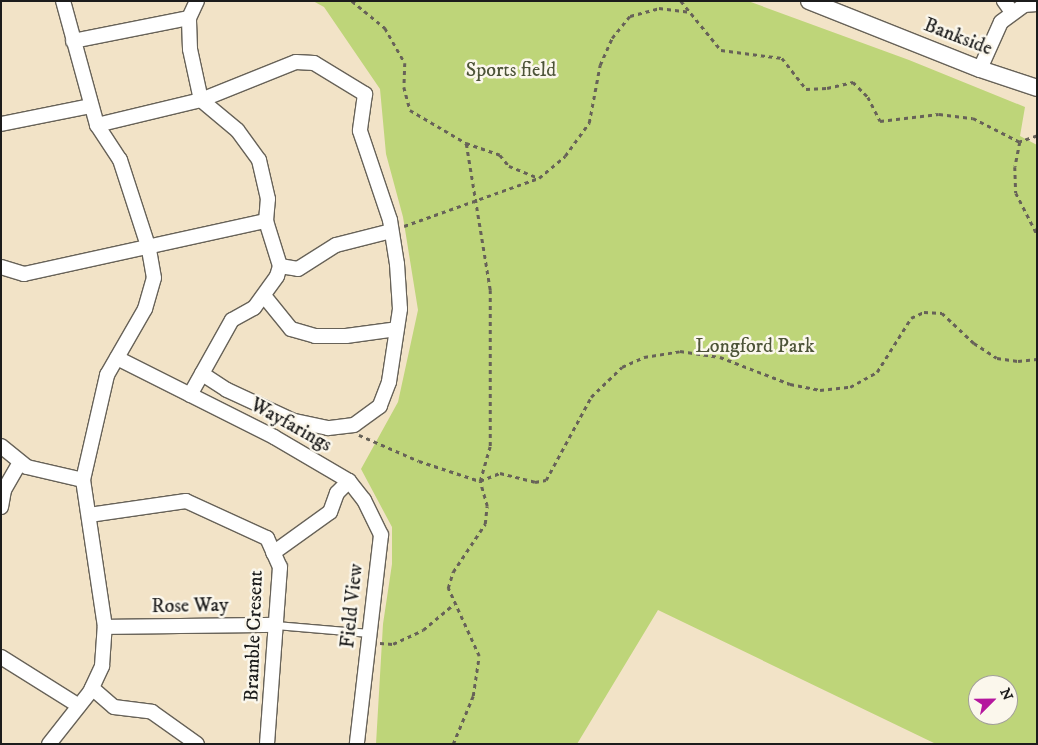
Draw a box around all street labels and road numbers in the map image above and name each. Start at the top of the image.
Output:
street label: Bankside [920,13,996,61]
street label: Wayfarings [246,393,336,457]
street label: Field View [336,563,368,649]
street label: Bramble Cresent [240,570,268,702]
street label: Rose Way [151,593,229,619]

